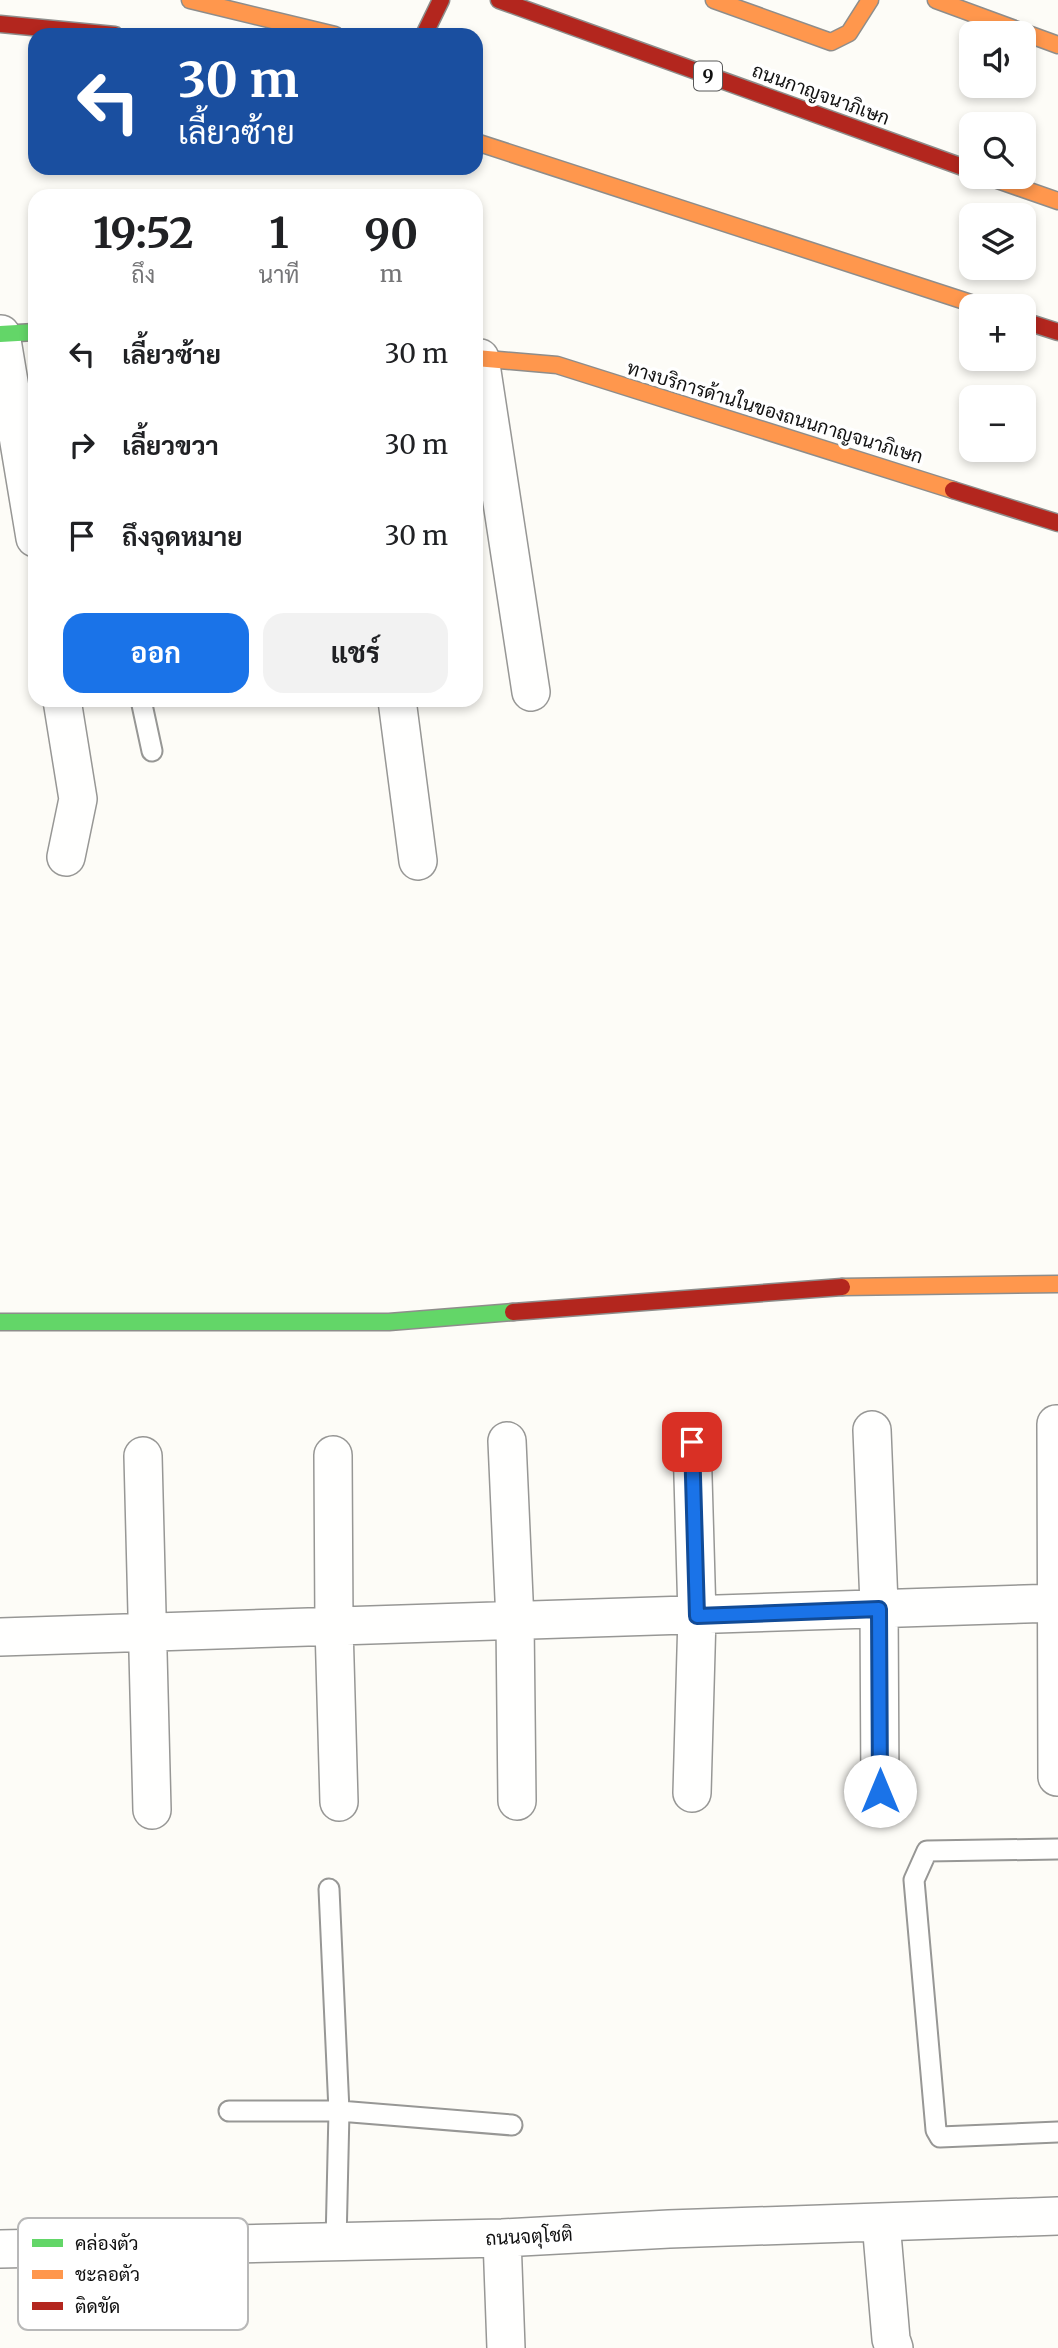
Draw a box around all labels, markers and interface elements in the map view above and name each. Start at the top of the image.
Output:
map controls [959,21,1036,462]
button: sound [959,21,1036,98]
text: 30 m [178,49,299,110]
icon: left [63,56,154,147]
street label: ถนนกาญจนาภิเษก [749,58,893,130]
road number: 9 [694,62,722,90]
button: search [959,112,1036,189]
text: เลี้ยวซ้าย [178,113,295,153]
button: layers [959,203,1036,280]
text: 19:52 [93,207,194,259]
text: 1 [269,207,289,259]
text: 90 [364,208,418,260]
text: m [380,259,403,288]
text: ถึง [131,260,155,289]
text: นาที [259,260,299,289]
button: + [959,294,1036,371]
icon: left [63,335,101,373]
text: 30 m [385,337,448,370]
text: เลี้ยวซ้าย [122,338,221,371]
street label: ทางบริการด้านในของถนนกาญจนาภิเษก [624,355,926,469]
button: − [959,385,1036,462]
icon: right [63,426,101,464]
text: 30 m [385,428,448,461]
text: เลี้ยวขวา [122,429,219,462]
icon: arrive [63,517,101,555]
text: 30 m [385,519,448,552]
text: ถึงจุดหมาย [122,520,243,553]
button: ออก [63,613,249,693]
button: แชร์ [263,613,448,693]
pin [662,1412,722,1472]
icon: arrive [673,1423,711,1461]
position arrow [843,1754,917,1828]
legend [18,2218,248,2330]
street label: ถนนจตุโชติ [485,2222,573,2251]
text: คล่องตัว [75,2231,139,2255]
text: ชะลอตัว [75,2262,140,2286]
text: ติดขัด [75,2294,120,2318]

